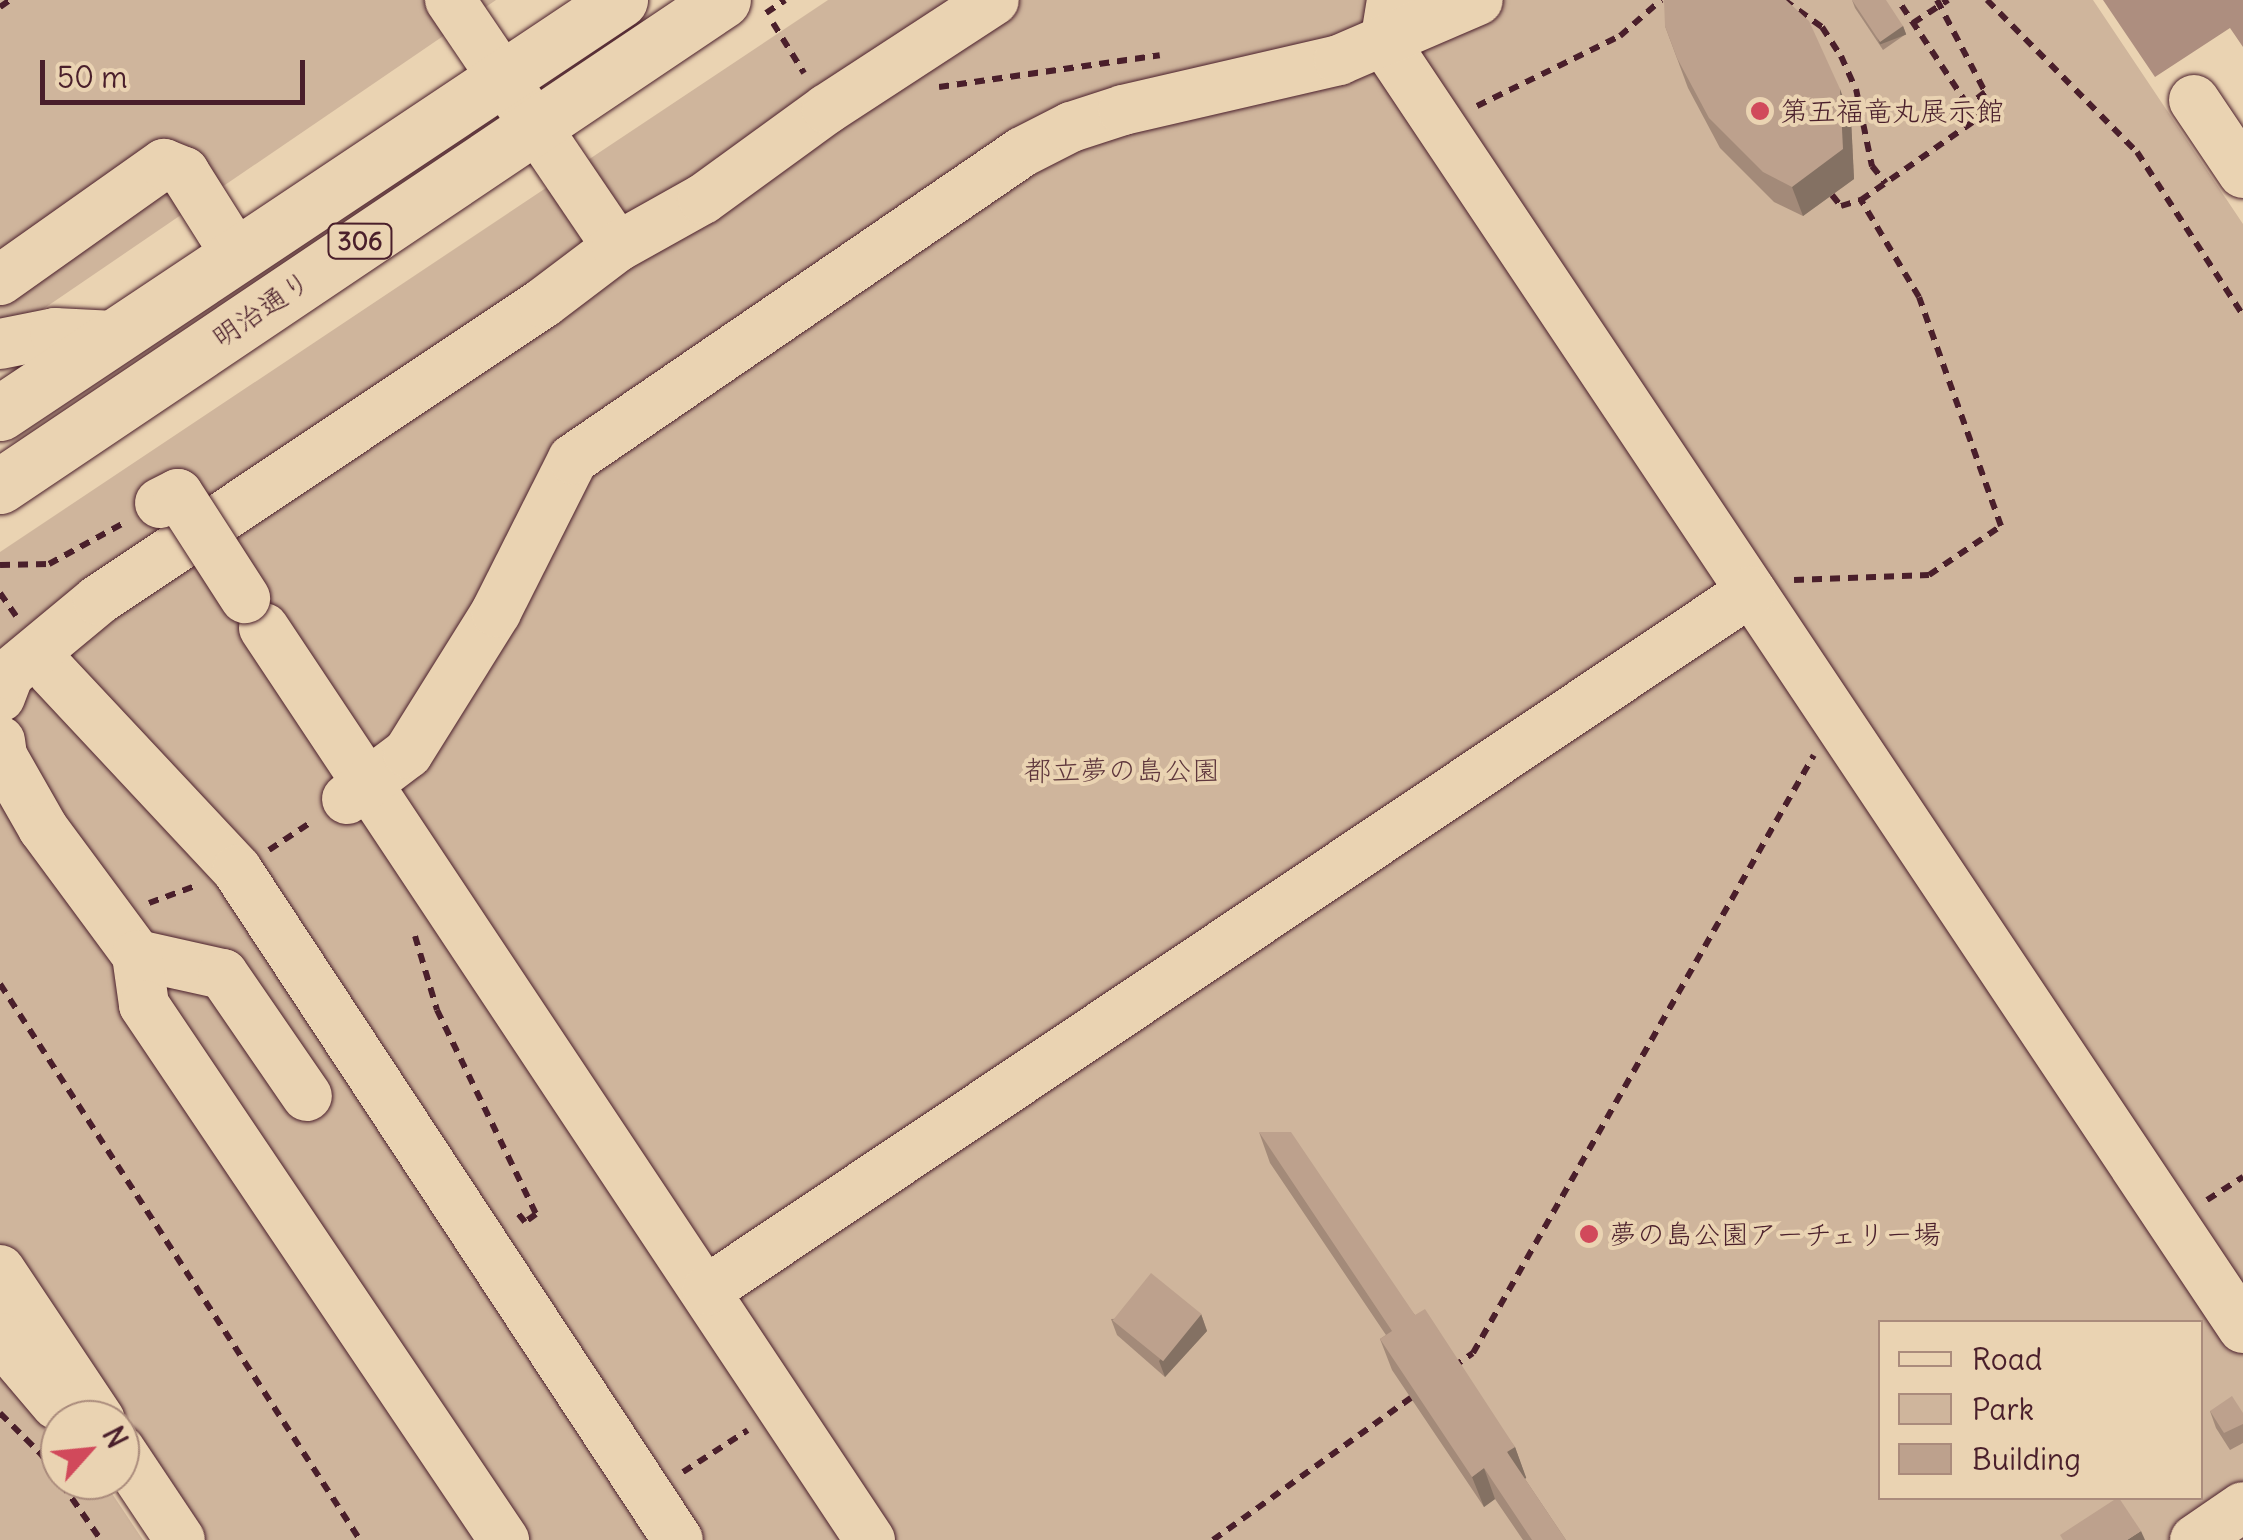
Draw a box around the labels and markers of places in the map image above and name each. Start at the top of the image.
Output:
place label: 第五福竜丸展示館 [1780,94,2004,128]
marker: 第五福竜丸展示館 [1749,100,1771,122]
place label: 夢の島公園アーチェリー場 [1609,1217,1944,1251]
marker: 夢の島公園アーチェリー場 [1578,1223,1600,1245]

